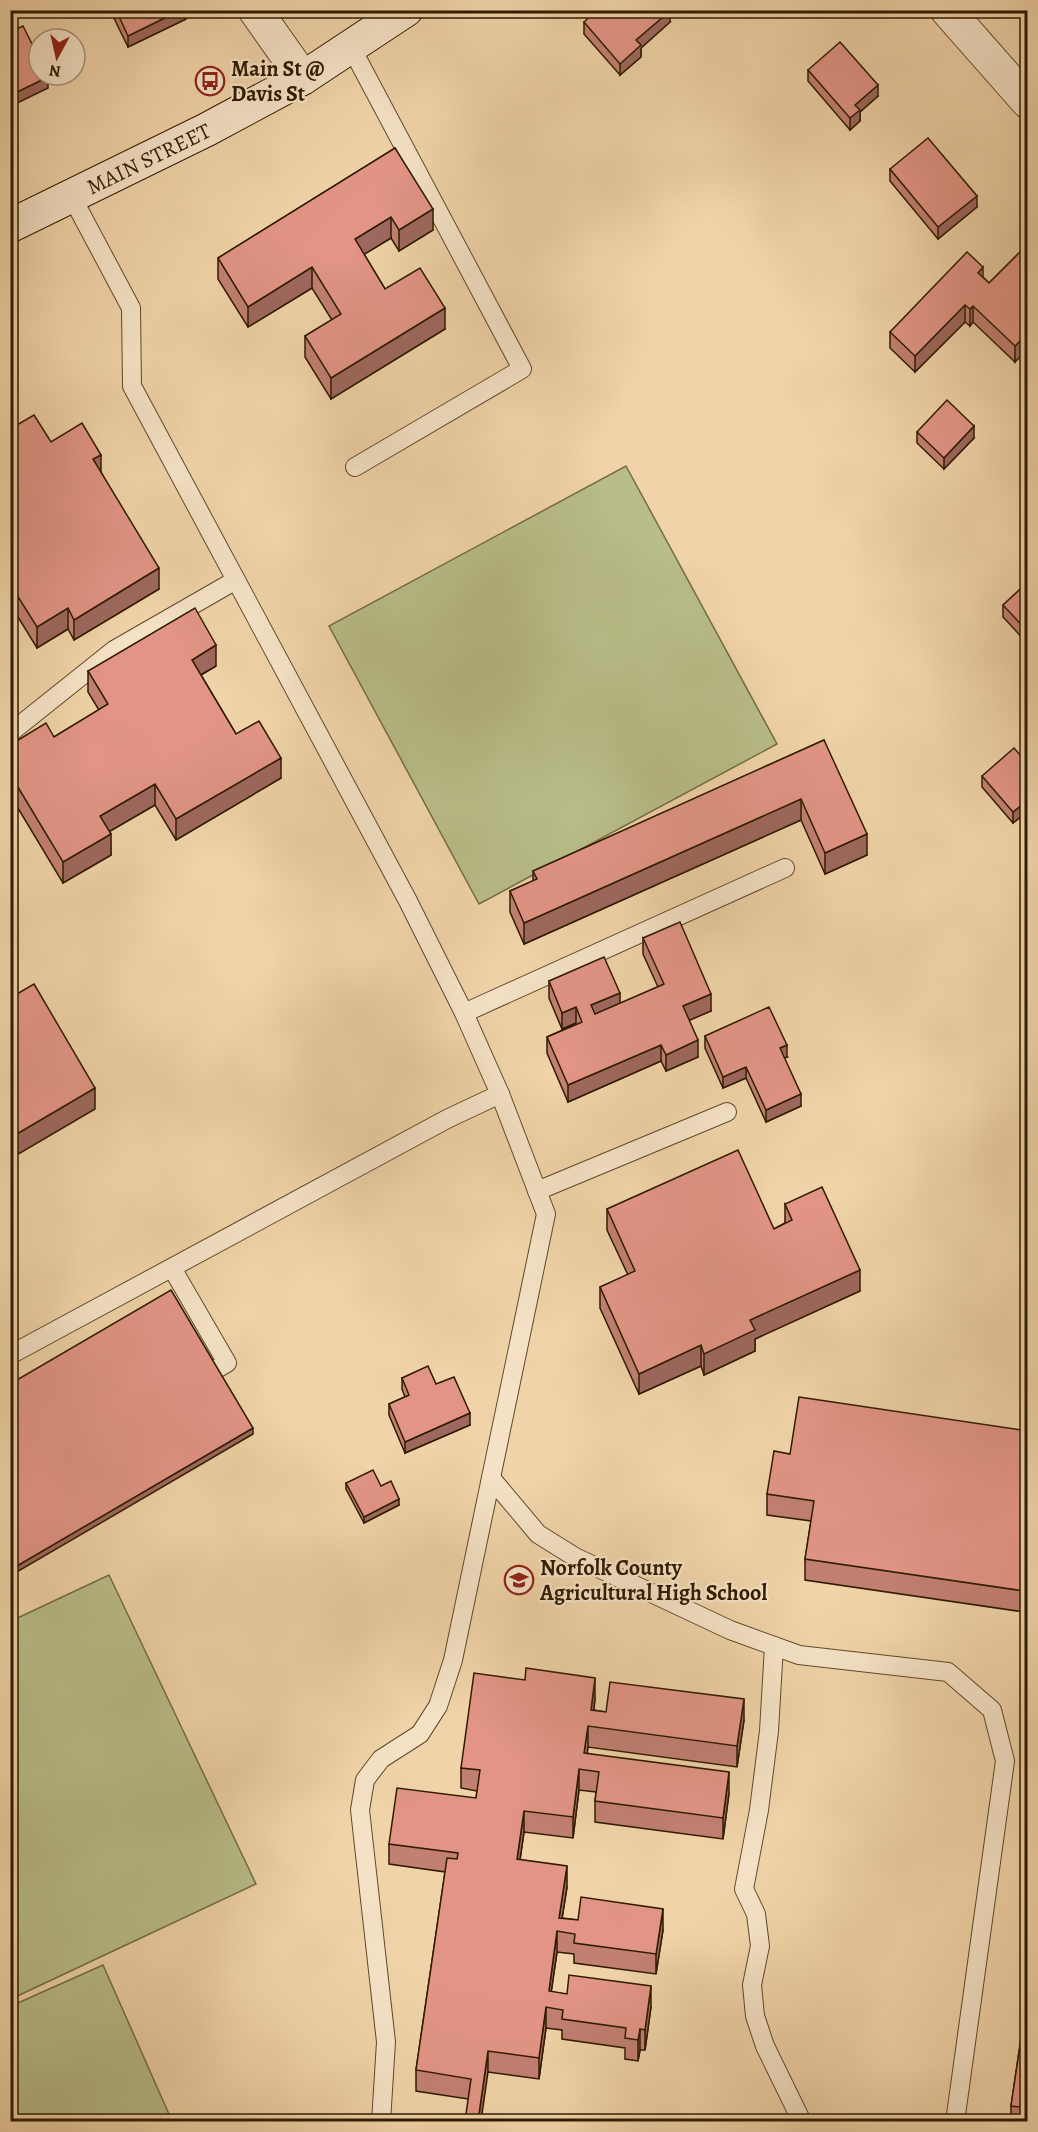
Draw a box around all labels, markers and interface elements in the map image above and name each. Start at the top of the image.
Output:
north arrow [27,27,87,87]
place label: Main St @ Davis St [231,54,325,109]
text: N [47,59,62,83]
bus stop icon: Main St @ Davis St [194,65,226,97]
street label: MAIN STREET [82,116,216,202]
place label: Norfolk County Agricultural High School [539,1553,767,1608]
school or university icon: Norfolk County Agricultural High School [503,1564,535,1596]

